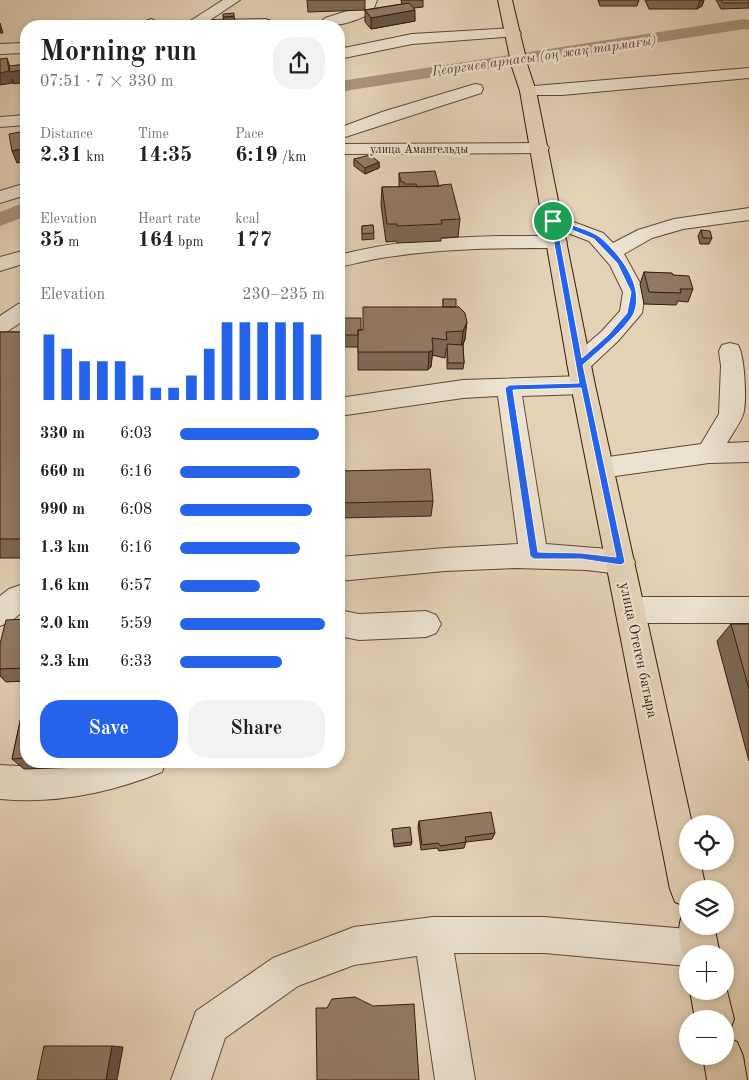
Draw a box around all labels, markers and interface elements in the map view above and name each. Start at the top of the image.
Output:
water label: Георгиев арнасы (оң жақ тармағы) [430,32,657,80]
button: share [273,37,325,89]
text: Morning run [40,39,197,67]
text: 07:51 · 7 × 330 m [40,74,173,90]
text: Distance [40,127,93,141]
text: Time [138,127,169,141]
text: Pace [235,127,264,141]
street label: улица Амангельды [370,144,468,156]
text: 2.31 [40,145,82,166]
text: 14:35 [138,145,192,166]
text: 6:19 [235,145,278,166]
text: km [82,150,105,164]
text: /km [278,150,306,164]
pin [532,200,574,242]
icon: arrive [539,207,567,235]
text: Elevation [40,212,97,226]
text: Heart rate [138,212,201,226]
text: kcal [235,212,259,226]
text: 35 [40,230,64,251]
text: 164 [138,230,174,251]
text: 177 [235,230,272,251]
text: m [64,235,79,249]
text: bpm [174,235,204,249]
text: Elevation [40,287,105,303]
text: 230–235 m [242,287,325,303]
text: 330 m [40,426,85,442]
text: 6:03 [120,426,152,442]
text: 660 m [40,464,85,480]
text: 6:16 [120,464,152,480]
text: 990 m [40,502,85,518]
text: 6:08 [120,502,152,518]
text: 1.3 km [40,540,89,556]
text: 6:16 [120,540,152,556]
text: 1.6 km [40,578,89,594]
text: 6:57 [120,578,152,594]
street label: улица Отеген батыра [616,581,659,720]
text: 2.0 km [40,616,89,632]
text: 5:59 [120,616,152,632]
text: 2.3 km [40,654,89,670]
text: 6:33 [120,654,152,670]
button: Save [40,700,178,758]
button: Share [188,700,325,758]
map controls [679,815,734,1065]
button: locate [679,815,734,870]
button: layers [679,880,734,935]
button: + [679,945,734,1000]
button: − [679,1010,734,1065]

